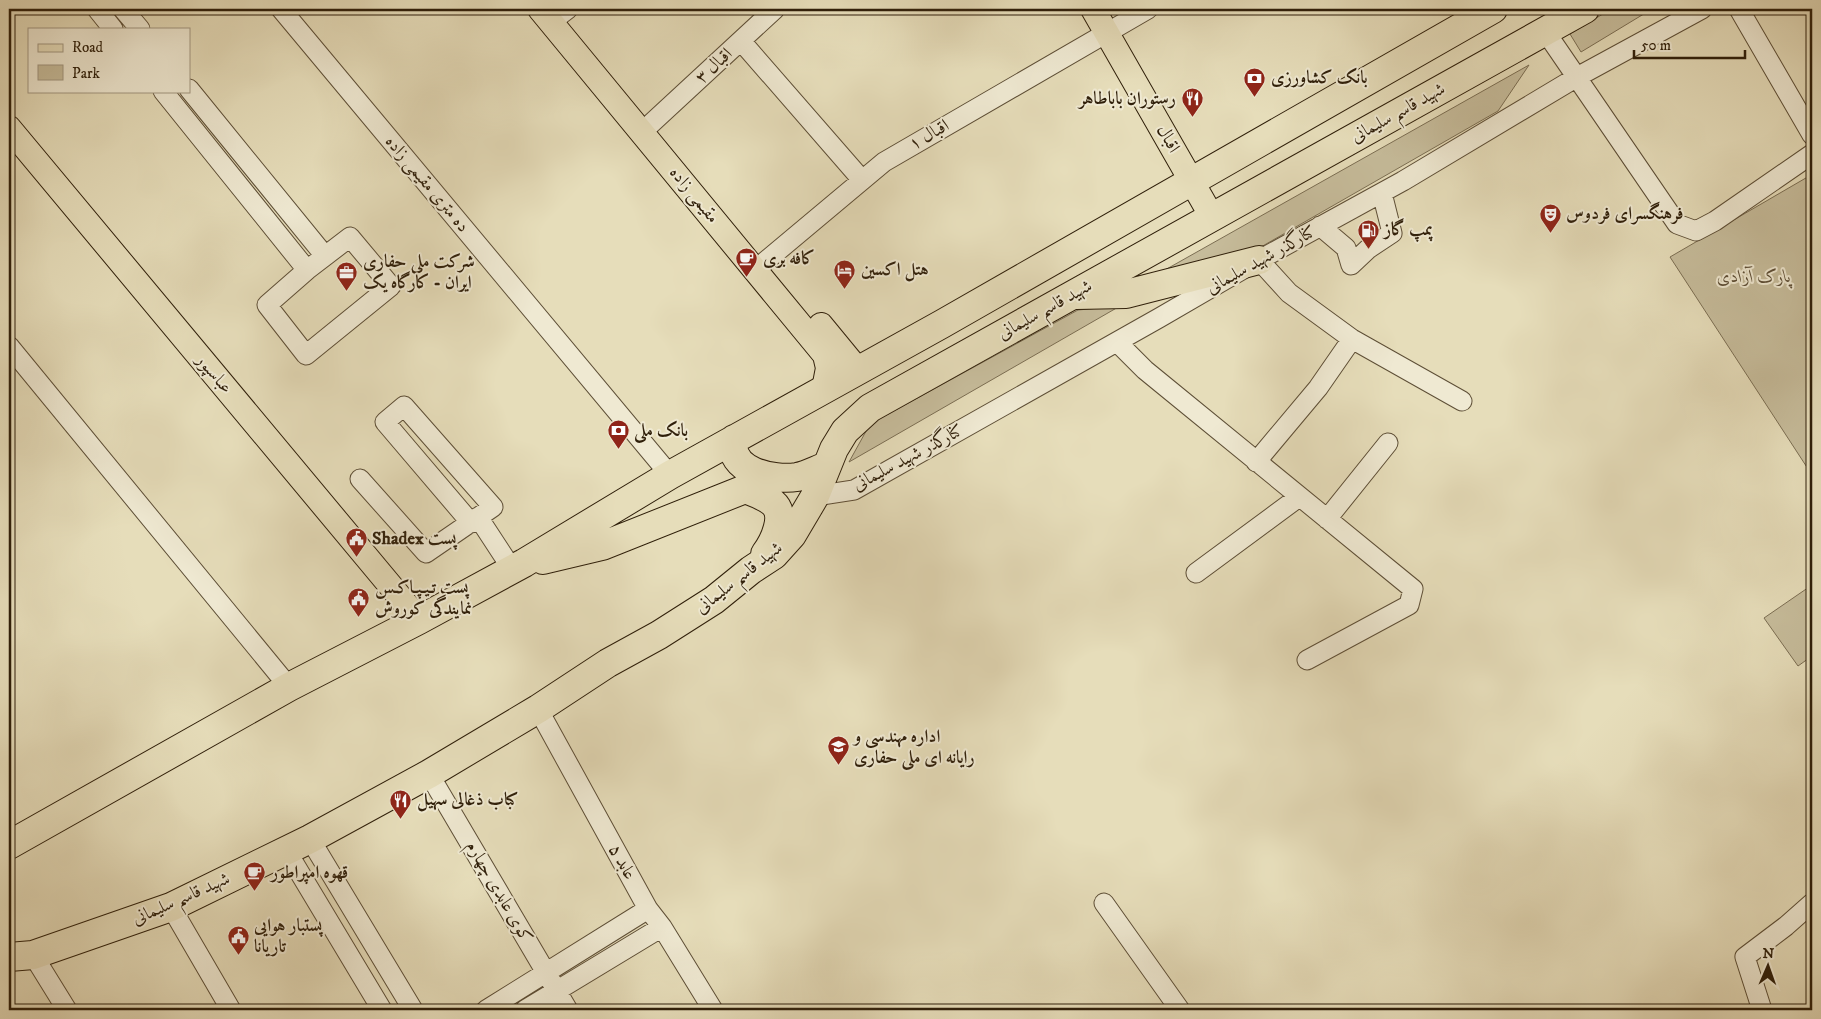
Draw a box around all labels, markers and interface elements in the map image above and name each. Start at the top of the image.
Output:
legend [28,28,190,92]
scale bar [1634,28,1745,60]
text: 50 m [1641,36,1671,55]
text: Road [72,38,104,57]
street label: اقبال ۳ [691,43,737,89]
text: Park [72,64,101,83]
bank icon: بانک کشاورزی [1243,66,1267,97]
place label: بانک کشاورزی [1271,67,1368,89]
street label: شهید قاسم سلیمانی [1347,78,1452,153]
restaurant icon: رستوران باباطاهر [1180,87,1204,118]
place label: رستوران باباطاهر [1077,88,1176,110]
street label: اقبال ۱ [905,115,953,155]
street label: اقبال [1151,121,1185,157]
street label: ده متری مقیمی زاده [380,131,474,237]
street label: مقیمی زاده [664,162,724,228]
place label: فرهنگسرای فردوس [1566,201,1684,225]
theatre icon: فرهنگسرای فردوس [1538,202,1562,233]
street label: کنارگذر شهید سلیمانی [1201,218,1320,299]
fuel station icon: پمپ گاز [1356,218,1380,249]
place label: پمپ گاز [1382,218,1433,242]
cafe icon: کافه بری [735,247,759,278]
place label: کافه بری [763,248,815,270]
place label: شرکت ملی حفاری ایران - کارگاه یک [363,251,475,294]
hotel icon: هتل اکسین [833,258,857,289]
place label: هتل اکسین [861,259,929,282]
office icon: شرکت ملی حفاری ایران - کارگاه یک [335,260,359,291]
park label: پارک آزادی [1717,266,1793,289]
street label: شهید قاسم سلیمانی [994,275,1099,350]
street label: عباسپور [190,348,237,398]
street label: کنارگذر شهید سلیمانی [848,417,967,496]
bank icon: بانک ملی [606,419,630,450]
place label: بانک ملی [633,420,688,444]
public building icon: Shadex پست [344,527,368,558]
place label: Shadex پست [372,528,457,550]
street label: شهید قاسم سلیمانی [691,537,791,624]
place label: پست تـیـپـاکـس نمایندگی کوروش [375,577,472,620]
public building icon: پست تـیـپـاکـس نمایندگی کوروش [347,586,371,617]
place label: اداره مهندسی و رایانه ای ملی حفاری [852,726,975,771]
school or university icon: اداره مهندسی و رایانه ای ملی حفاری [826,735,850,766]
restaurant icon: کباب ذغالی سهیل [389,788,413,819]
place label: کباب ذغالی سهیل [417,789,518,812]
street label: کوی عابدی چهارم [457,837,537,949]
street label: عابد ۵ [603,840,641,884]
cafe icon: قهوه امپراطور [243,861,267,892]
place label: قهوه امپراطور [269,862,348,885]
street label: شهید قاسم سلیمانی [129,868,236,936]
place label: پستبار هوایی تاریانا [253,915,323,958]
public building icon: پستبار هوایی تاریانا [226,924,250,955]
north arrow [1744,942,1794,992]
text: N [1762,945,1775,963]

